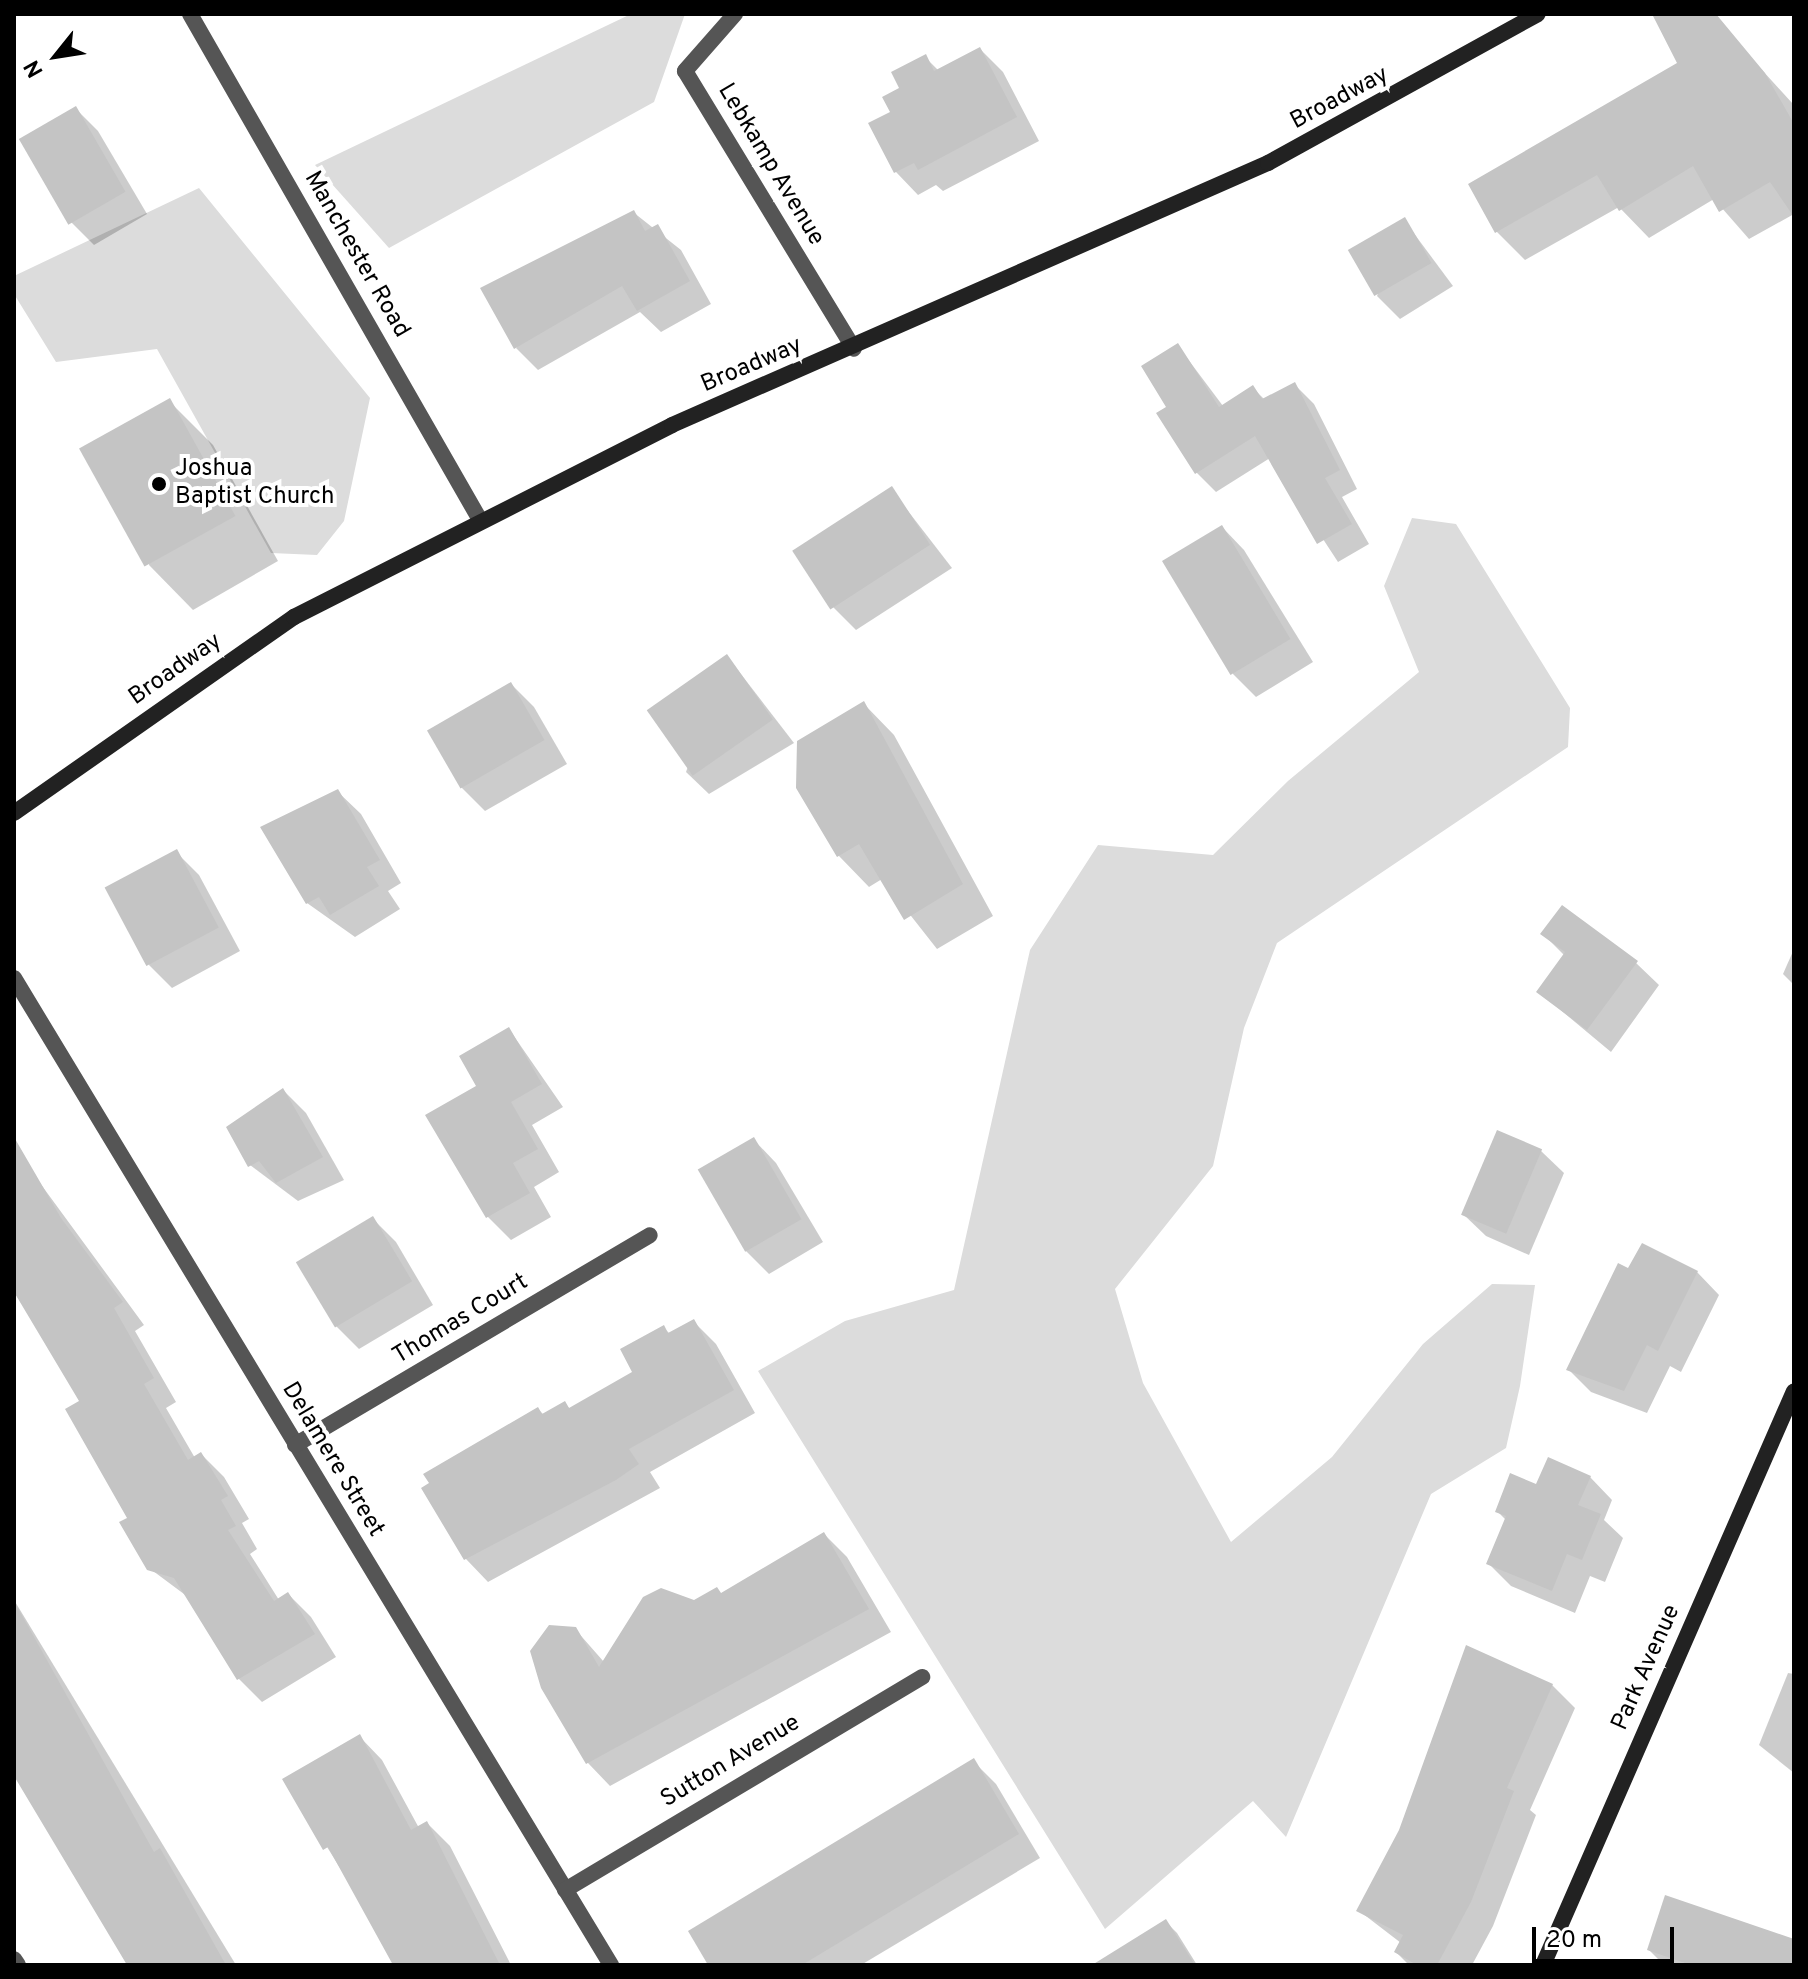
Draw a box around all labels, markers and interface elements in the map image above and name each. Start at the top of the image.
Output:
north arrow [16,16,96,96]
text: N [19,55,50,82]
street label: Broadway [1286,61,1394,137]
street label: Lebkamp Avenue [710,78,830,252]
street label: Manchester Road [297,167,415,343]
street label: Broadway [697,332,807,400]
place label: Joshua Baptist Church [175,456,335,512]
marker: Joshua Baptist Church [150,475,168,493]
street label: Broadway [124,628,228,712]
street label: Thomas Court [388,1268,534,1372]
street label: Delamere Street [274,1377,390,1543]
street label: Park Avenue [1606,1600,1688,1736]
street label: Sutton Avenue [656,1709,806,1815]
scale bar [1536,1911,1678,1961]
text: 20 m [1546,1926,1602,1956]

